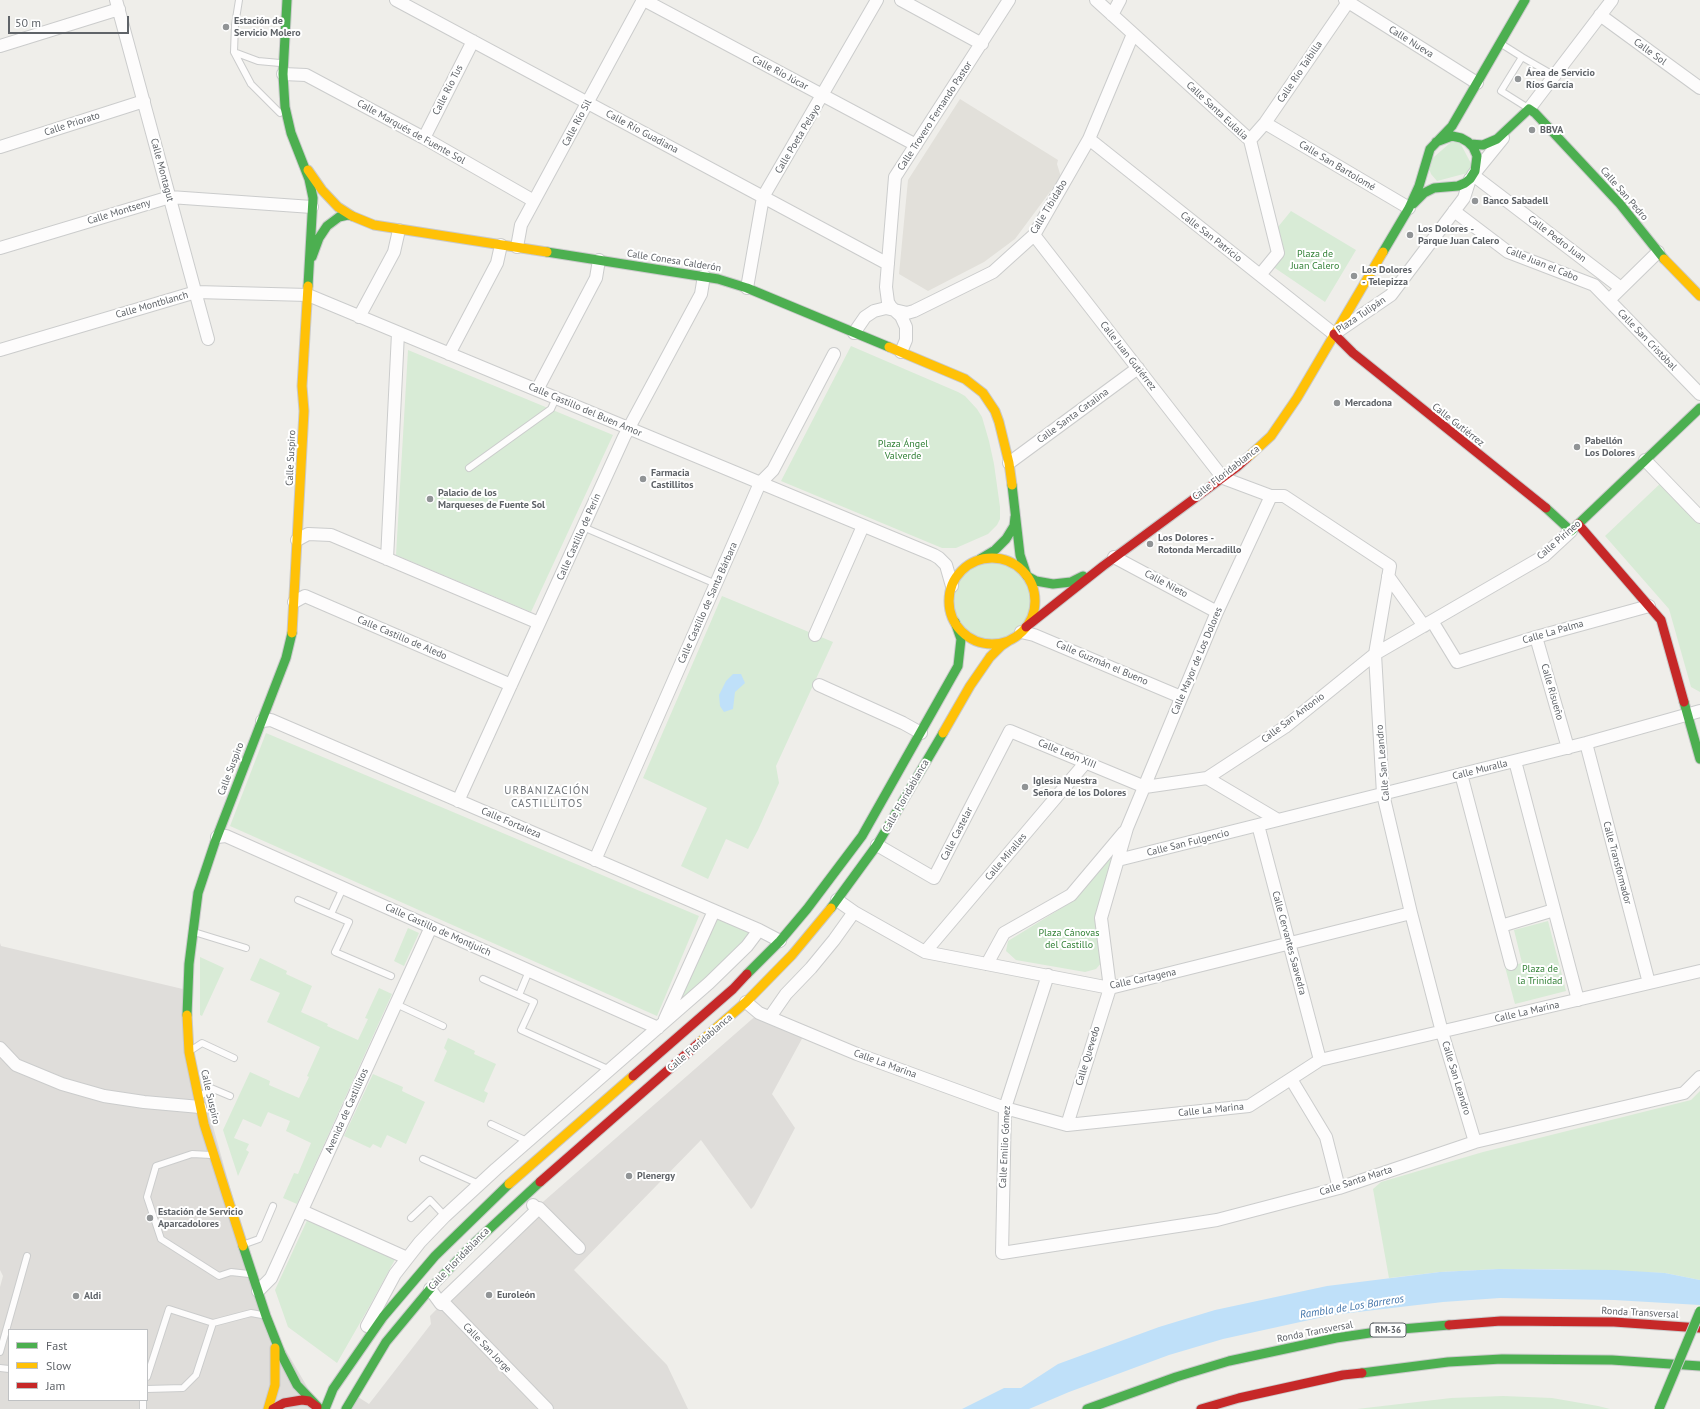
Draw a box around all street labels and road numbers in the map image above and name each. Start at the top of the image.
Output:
street label: Calle Nueva [1386,23,1436,61]
street label: Calle Sol [1631,36,1669,68]
street label: Calle Río Taibilla [1275,39,1325,105]
street label: Calle Río Júcar [750,53,810,93]
street label: Calle Trovero Fernando Pastor [895,59,975,173]
street label: Calle Río Tus [430,63,466,117]
street label: Calle Santa Eulalia [1184,79,1250,143]
street label: Calle Marqués de Fuente Sol [355,97,467,167]
street label: Calle Río Sil [560,97,594,149]
street label: Calle Poeta Pelayo [773,102,823,176]
street label: Calle Río Guadiana [604,108,680,156]
street label: Calle Priorato [43,109,101,139]
street label: Calle Montagut [148,137,176,203]
street label: Calle San Bartolomé [1297,138,1377,194]
street label: Calle San Pedro [1598,165,1650,223]
street label: Calle Tibidabo [1028,178,1070,236]
street label: Calle Montseny [86,197,152,227]
street label: Calle San Patricio [1178,209,1244,265]
street label: Calle Pedro Juan [1525,213,1589,265]
street label: Calle Juan el Cabo [1504,244,1580,284]
street label: Calle Conesa Calderón [626,248,722,274]
street label: Calle Montblanch [114,289,190,321]
street label: Plaza Tulipán [1334,294,1388,336]
street label: Calle San Cristóbal [1615,307,1679,373]
street label: Calle Juan Gutiérrez [1097,319,1159,393]
street label: Calle Castillo del Buen Amor [527,381,643,439]
street label: Calle Santa Catalina [1035,386,1111,446]
street label: Calle Gutiérrez [1429,401,1487,449]
street label: Calle Suspiro [284,430,298,486]
street label: Calle Floridablanca [1190,443,1262,503]
street label: Calle Castillo de Perín [554,492,604,582]
street label: Calle Pirineo [1535,518,1583,562]
street label: Calle Castillo de Santa Bárbara [676,540,740,666]
street label: Calle Nieto [1142,568,1190,600]
street label: Calle Mayor de Los Dolores [1169,605,1225,717]
street label: Calle Castillo de Aledo [355,614,449,662]
street label: Calle La Palma [1521,618,1585,646]
street label: Calle Guzmán el Bueno [1054,638,1150,688]
street label: Calle Risueño [1538,662,1566,722]
street label: Calle San Antonio [1259,690,1327,746]
street label: Calle San Leandro [1374,724,1392,802]
street label: Calle León XIII [1036,737,1098,771]
street label: Calle Suspiro [215,741,247,797]
street label: Calle Floridablanca [880,757,932,835]
street label: Calle Muralla [1451,757,1509,783]
street label: Calle Fortaleza [479,805,543,841]
street label: Calle Castelar [938,805,976,863]
street label: Calle Transformador [1600,820,1634,906]
street label: Calle San Fulgencio [1146,827,1230,859]
street label: Calle Miralles [983,831,1029,883]
street label: Calle Cervantes Saavedra [1269,890,1309,996]
street label: Calle Castillo de Montjuich [383,901,493,959]
street label: Calle Cartagena [1109,966,1177,992]
street label: Calle La Marina [1493,999,1561,1025]
street label: Calle Floridablanca [665,1012,735,1074]
street label: Calle Quevedo [1073,1025,1103,1087]
street label: Calle San Leandro [1439,1040,1473,1116]
street label: Calle La Marina [852,1047,918,1081]
street label: Avenida de Castillitos [323,1067,371,1155]
street label: Calle Suspiro [198,1068,222,1126]
street label: Calle La Marina [1178,1101,1244,1119]
street label: Calle Emilio Gómez [997,1105,1013,1189]
street label: Calle Santa Marta [1318,1164,1394,1198]
street label: Calle Floridablanca [426,1225,492,1293]
street label: Ronda Transversal [1601,1305,1679,1321]
street label: Ronda Transversal [1276,1319,1354,1345]
street label: Calle San Jorge [460,1321,514,1375]
road number: RM-36 [1370,1323,1406,1337]

